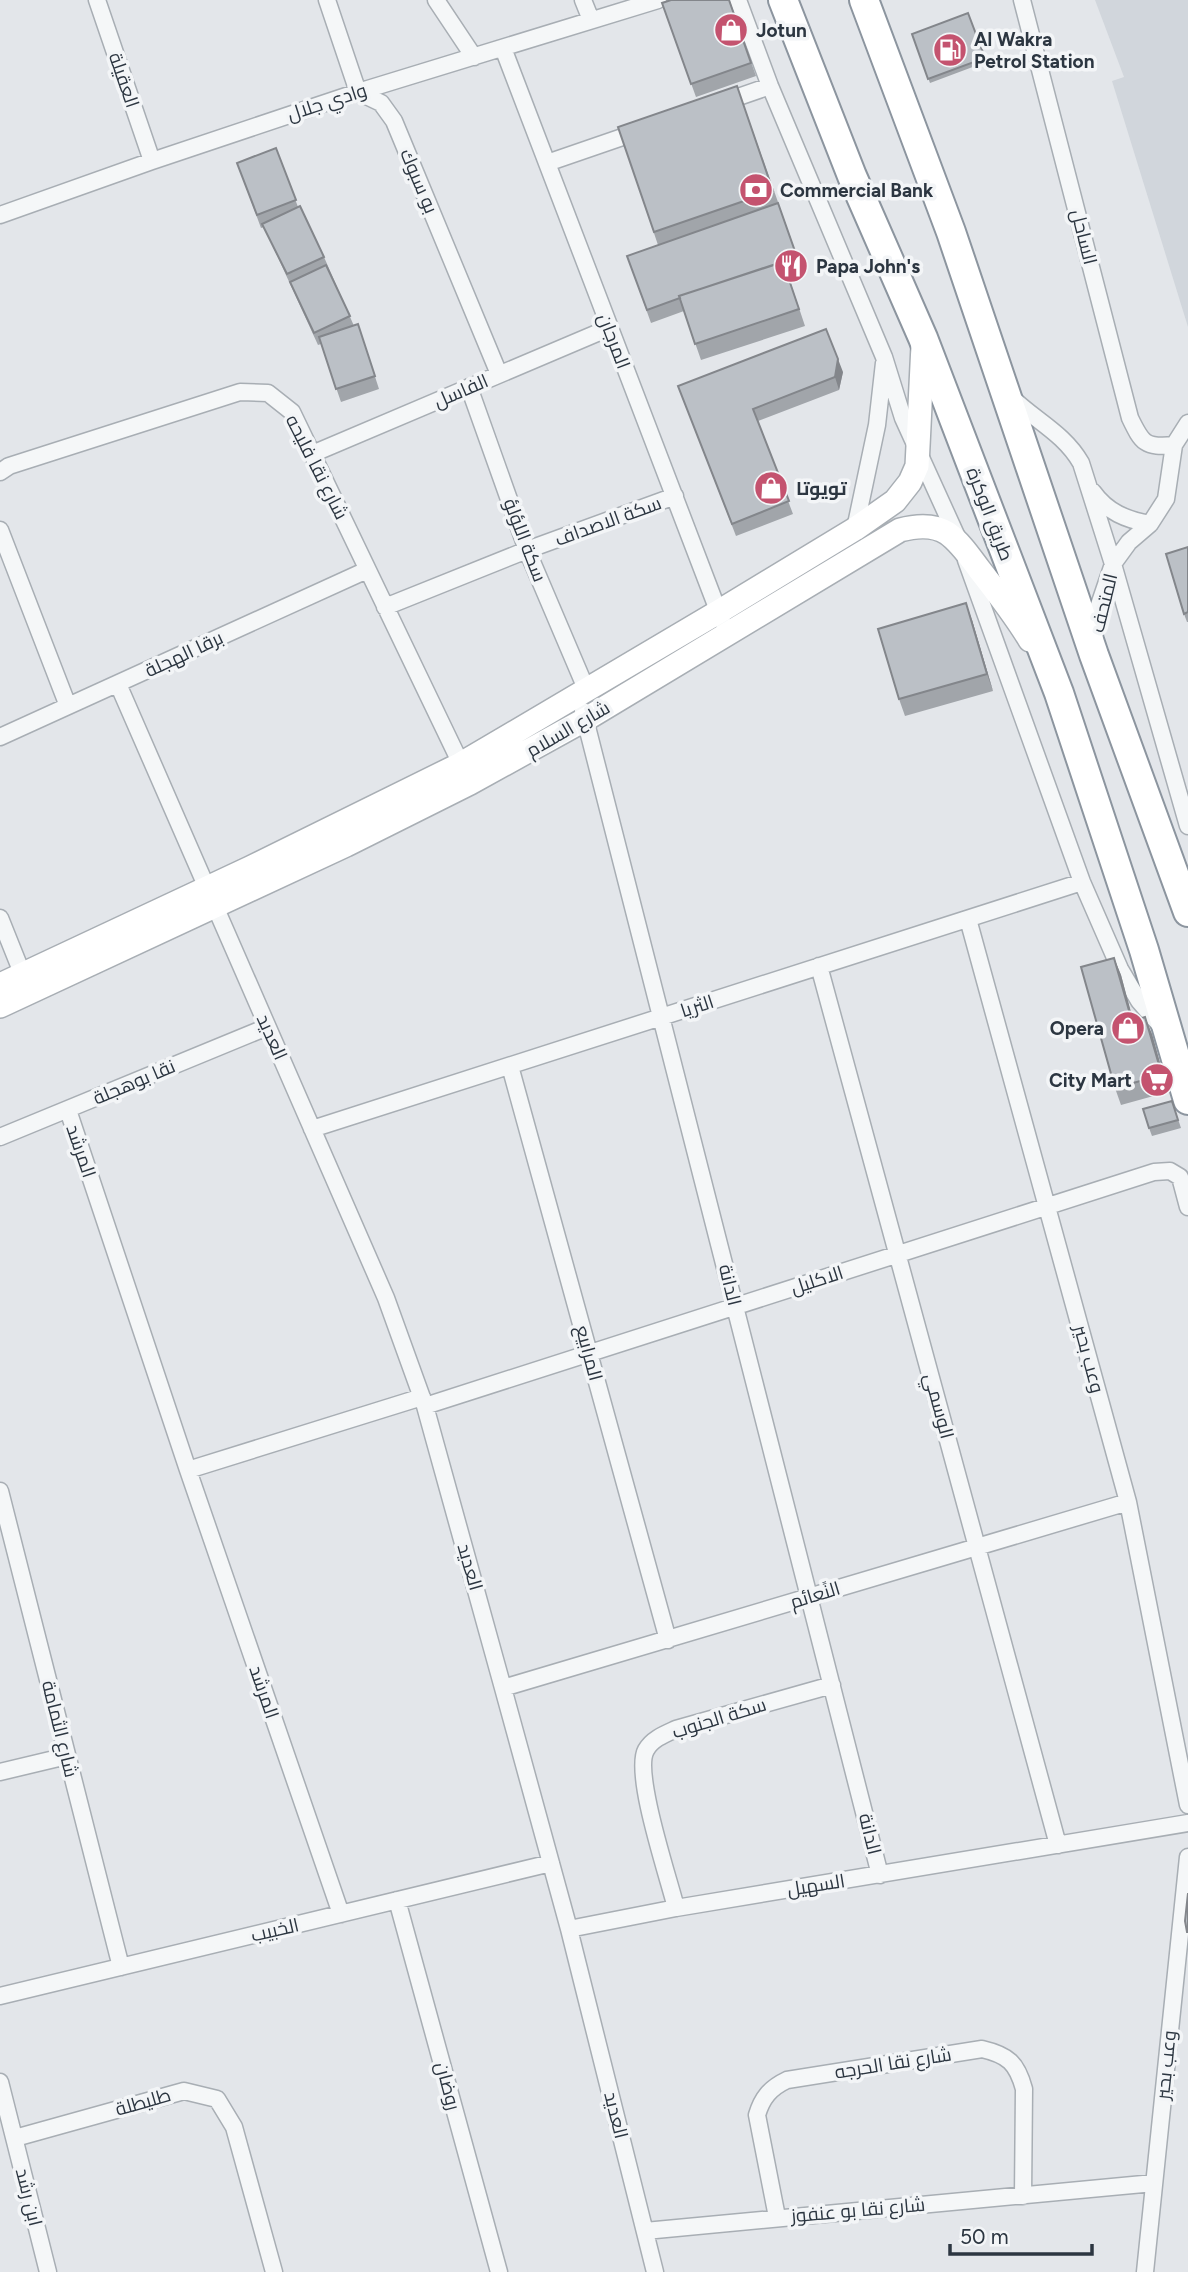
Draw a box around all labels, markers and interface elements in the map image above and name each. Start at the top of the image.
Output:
shop icon: Jotun [712,11,750,49]
place label: Jotun [756,19,807,42]
place label: Al Wakra Petrol Station [974,28,1094,73]
fuel station icon: Al Wakra Petrol Station [931,31,969,69]
street label: العقيلة [104,49,144,111]
street label: وادي جلال [284,78,371,129]
street label: بو سبوك [395,145,443,217]
bank icon: Commercial Bank [737,171,775,209]
place label: Commercial Bank [780,179,934,202]
street label: الساحل [1066,207,1102,267]
restaurant icon: Papa John's [772,247,810,285]
place label: Papa John's [816,255,920,278]
street label: المرجان [593,310,635,372]
street label: الفاسل [430,369,492,413]
street label: شارع نقا فليحه [279,411,353,524]
street label: طريق الوكرة [961,464,1018,564]
shop icon: تويوتا [752,469,790,507]
place label: تويوتا [796,477,848,500]
street label: سكة الاصداف [552,491,664,551]
street label: سكة اللؤلؤ [499,495,551,585]
street label: المتحف [1086,571,1122,635]
street label: برقا الهجلة [141,626,227,682]
street label: شارع السلام [522,696,615,764]
street label: الثريا [677,990,717,1022]
shop icon: Opera [1109,1009,1147,1047]
street label: العديد [252,1010,292,1064]
place label: Opera [1050,1017,1104,1040]
street label: نقا بوهجلة [89,1054,179,1110]
supermarket icon: City Mart [1138,1061,1176,1099]
place label: City Mart [1049,1069,1132,1092]
street label: المرشد [61,1121,101,1181]
street label: الاكليل [788,1261,846,1299]
street label: الدانة [714,1262,746,1308]
street label: وعب بحير [1069,1321,1109,1396]
street label: المرابيع [569,1323,607,1384]
street label: الوسمي [916,1371,959,1442]
street label: العديد [452,1541,488,1593]
street label: النًعائم [787,1577,843,1615]
street label: المرشد [244,1662,284,1722]
street label: شارع الثمامة [35,1678,83,1780]
street label: سكة الجنوب [669,1693,769,1743]
street label: الدانة [854,1811,886,1857]
street label: السهيل [786,1869,846,1901]
street label: الخبيب [249,1913,301,1947]
street label: وعب بحير [1151,2029,1181,2102]
street label: شارع نقا الحرجه [833,2042,953,2086]
street label: روضان [431,2059,465,2113]
street label: طليطلة [113,2083,173,2121]
street label: العديد [599,2089,633,2141]
street label: ابن رشد [11,2166,47,2228]
street label: شارع نقا بو عنفوز [789,2193,926,2229]
scale bar [950,2212,1092,2256]
text: 50 m [960,2224,1009,2249]

